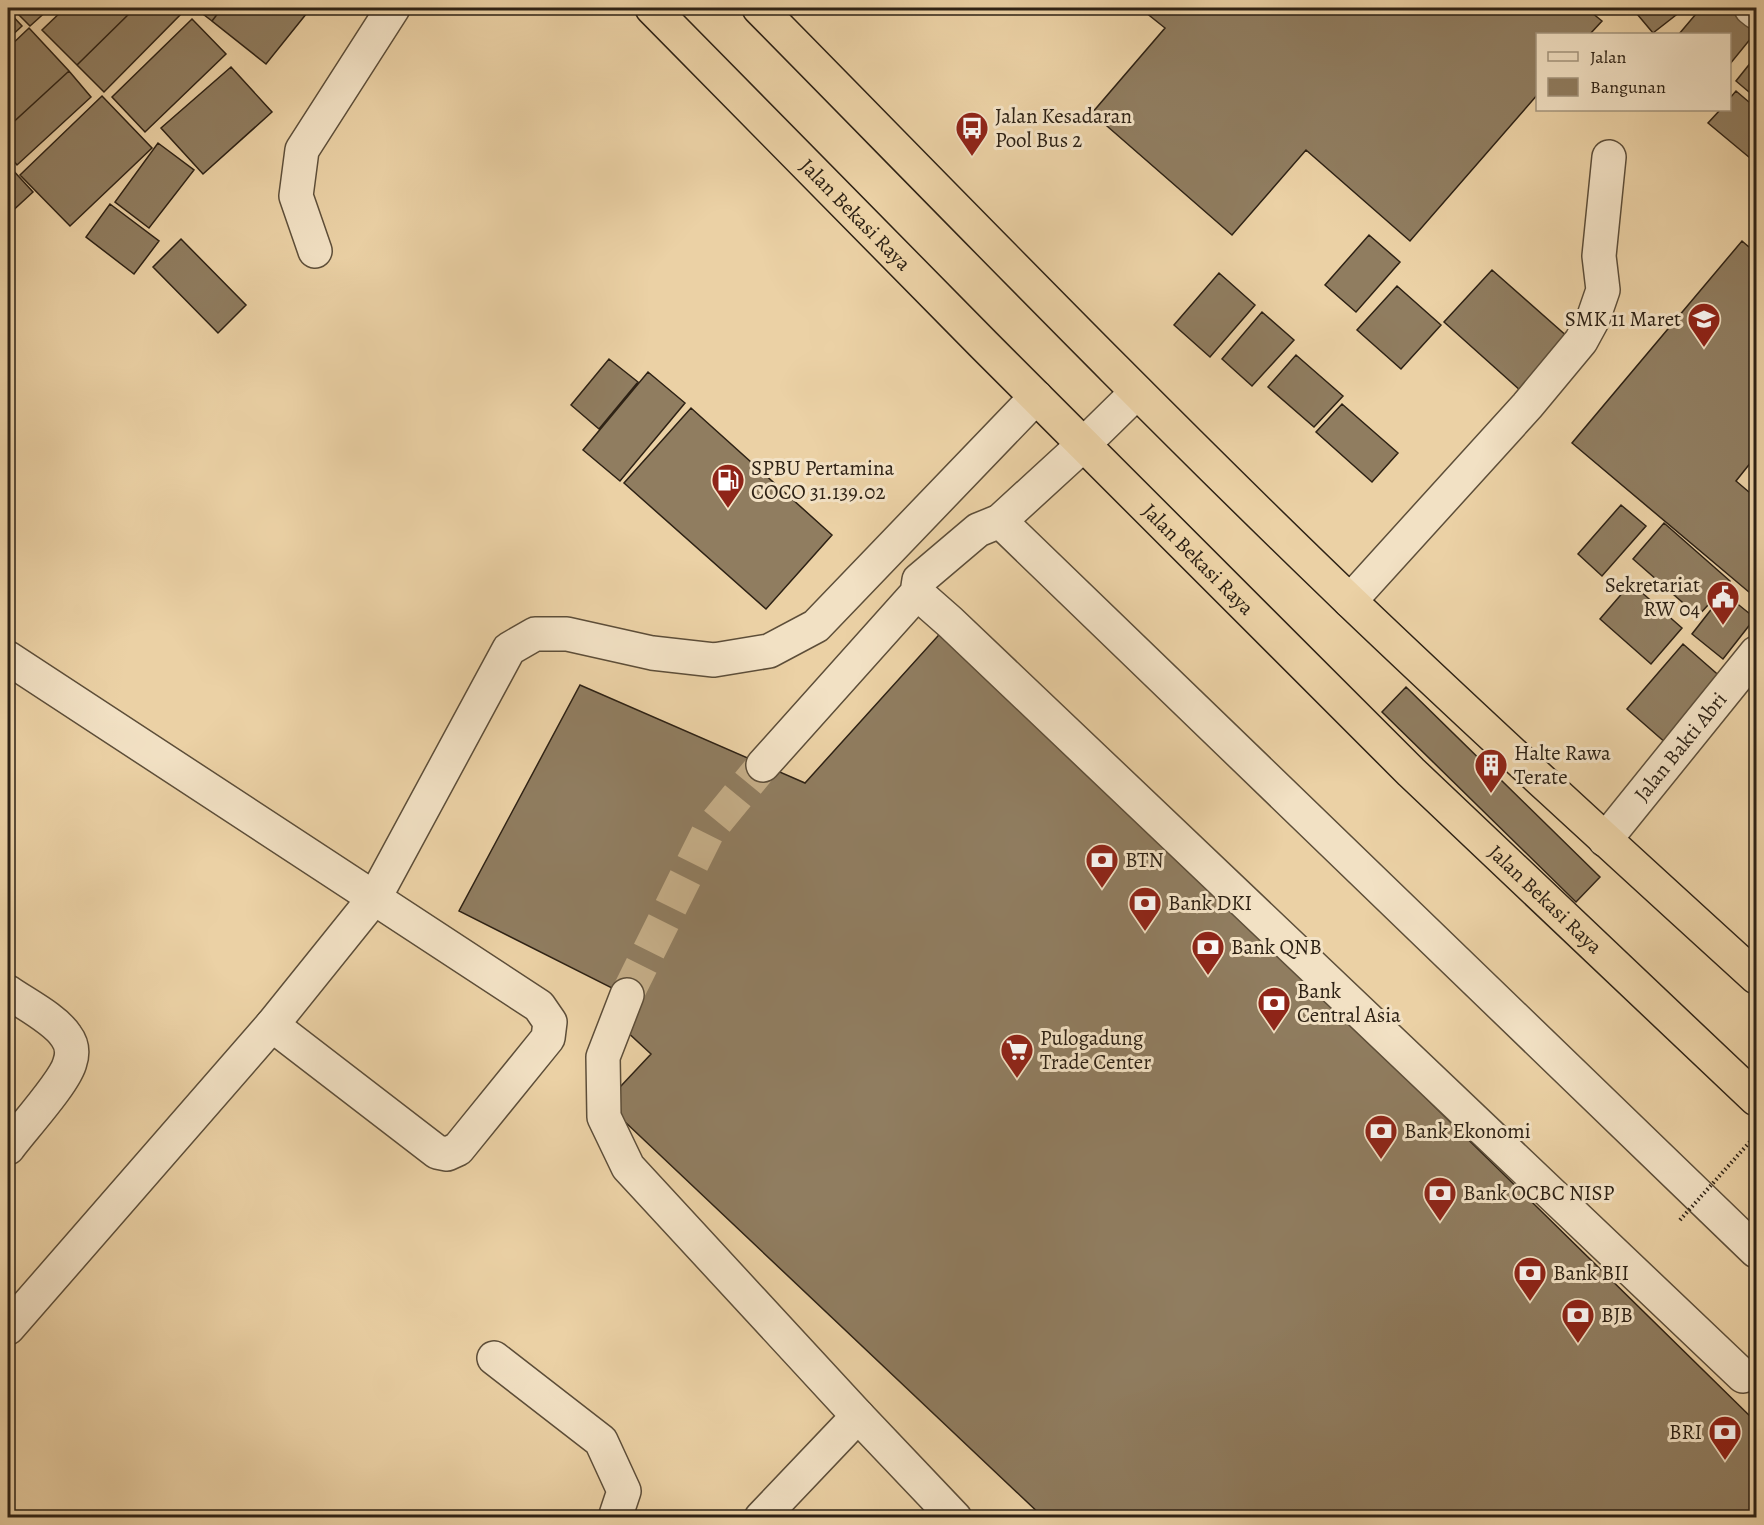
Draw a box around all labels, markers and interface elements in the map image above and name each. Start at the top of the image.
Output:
legend [1536,33,1731,111]
text: Jalan [1590,45,1627,69]
text: Bangunan [1590,75,1666,99]
place label: Jalan Kesadaran Pool Bus 2 [995,102,1132,154]
bus stop icon: Jalan Kesadaran Pool Bus 2 [954,110,990,157]
street label: Jalan Bekasi Raya [794,152,917,277]
school or university icon: SMK 11 Maret [1686,301,1722,348]
place label: SMK 11 Maret [1565,305,1681,333]
place label: SPBU Pertamina COCO 31.139.02 [751,454,894,506]
fuel station icon: SPBU Pertamina COCO 31.139.02 [710,462,746,509]
street label: Jalan Bekasi Raya [1136,497,1260,621]
place label: Sekretariat RW 04 [1605,571,1700,623]
public building icon: Sekretariat RW 04 [1705,579,1741,626]
street label: Jalan Bakti Abri [1628,686,1733,807]
place label: Halte Rawa Terate [1514,739,1611,791]
building icon: Halte Rawa Terate [1473,747,1509,794]
street label: Jalan Bekasi Raya [1482,838,1609,960]
bank icon: BTN [1084,842,1120,889]
place label: BTN [1125,846,1164,874]
bank icon: Bank DKI [1127,885,1163,932]
place label: Bank DKI [1168,889,1252,917]
bank icon: Bank QNB [1190,929,1226,976]
place label: Bank QNB [1231,933,1322,961]
place label: Bank Central Asia [1297,977,1401,1029]
bank icon: Bank Central Asia [1256,985,1292,1032]
place label: Pulogadung Trade Center [1040,1024,1151,1076]
supermarket icon: Pulogadung Trade Center [999,1032,1035,1079]
bank icon: Bank Ekonomi [1363,1113,1399,1160]
place label: Bank Ekonomi [1404,1117,1531,1145]
bank icon: Bank OCBC NISP [1422,1175,1458,1222]
place label: Bank OCBC NISP [1463,1179,1615,1207]
bank icon: Bank BII [1512,1255,1548,1302]
place label: Bank BII [1553,1259,1629,1287]
bank icon: BJB [1560,1297,1596,1344]
place label: BJB [1601,1301,1633,1329]
bank icon: BRI [1707,1414,1743,1461]
place label: BRI [1669,1418,1702,1446]

